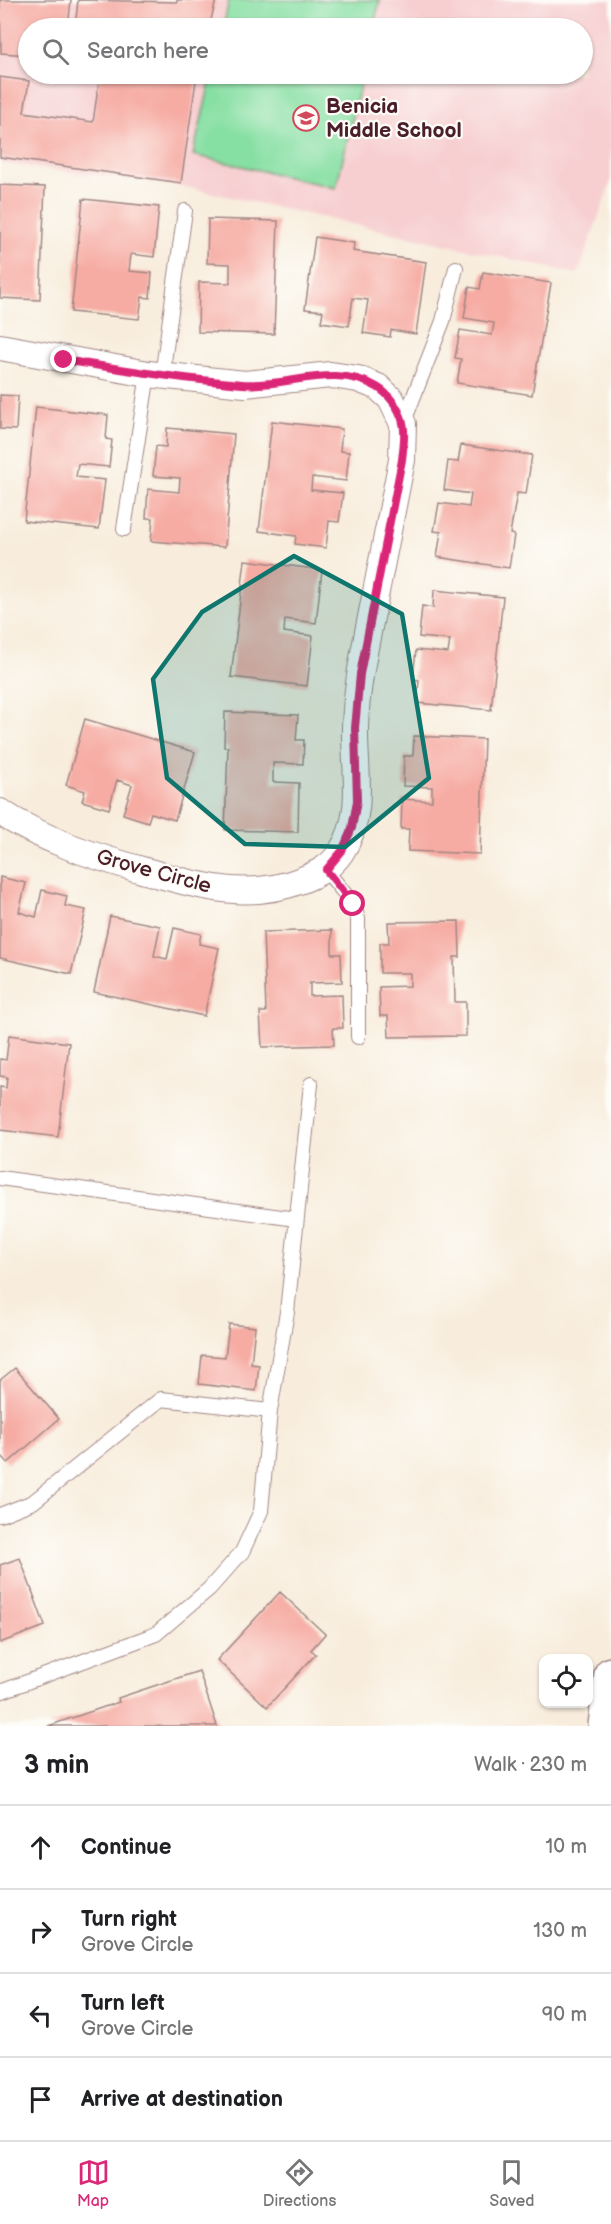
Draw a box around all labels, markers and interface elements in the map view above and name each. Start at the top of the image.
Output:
search box [18,18,593,84]
icon: search [39,35,72,68]
text: Search here [87,38,209,65]
place label: Benicia Middle School [326,94,462,143]
school or university icon: Benicia Middle School [291,103,321,133]
route end [50,346,76,372]
street label: Grove Circle [94,844,214,899]
route start [339,890,365,916]
map controls [539,1654,593,1708]
button: locate [539,1654,593,1708]
text: 3 min [24,1750,89,1781]
text: Walk · 230 m [474,1753,587,1777]
icon: ahead [24,1831,57,1864]
text: Continue [81,1834,171,1861]
text: 10 m [546,1835,587,1859]
text: Turn right [81,1906,177,1933]
icon: right [24,1915,57,1948]
text: 130 m [533,1919,587,1943]
text: Grove Circle [81,1933,193,1957]
text: Turn left [81,1990,165,2017]
icon: left [24,1999,57,2032]
text: 90 m [542,2003,587,2027]
text: Grove Circle [81,2017,193,2041]
icon: arrive [24,2083,57,2116]
text: Arrive at destination [81,2086,283,2113]
tab: Map [77,2156,110,2211]
tab: Directions [263,2156,336,2211]
tab: Saved [489,2156,534,2211]

